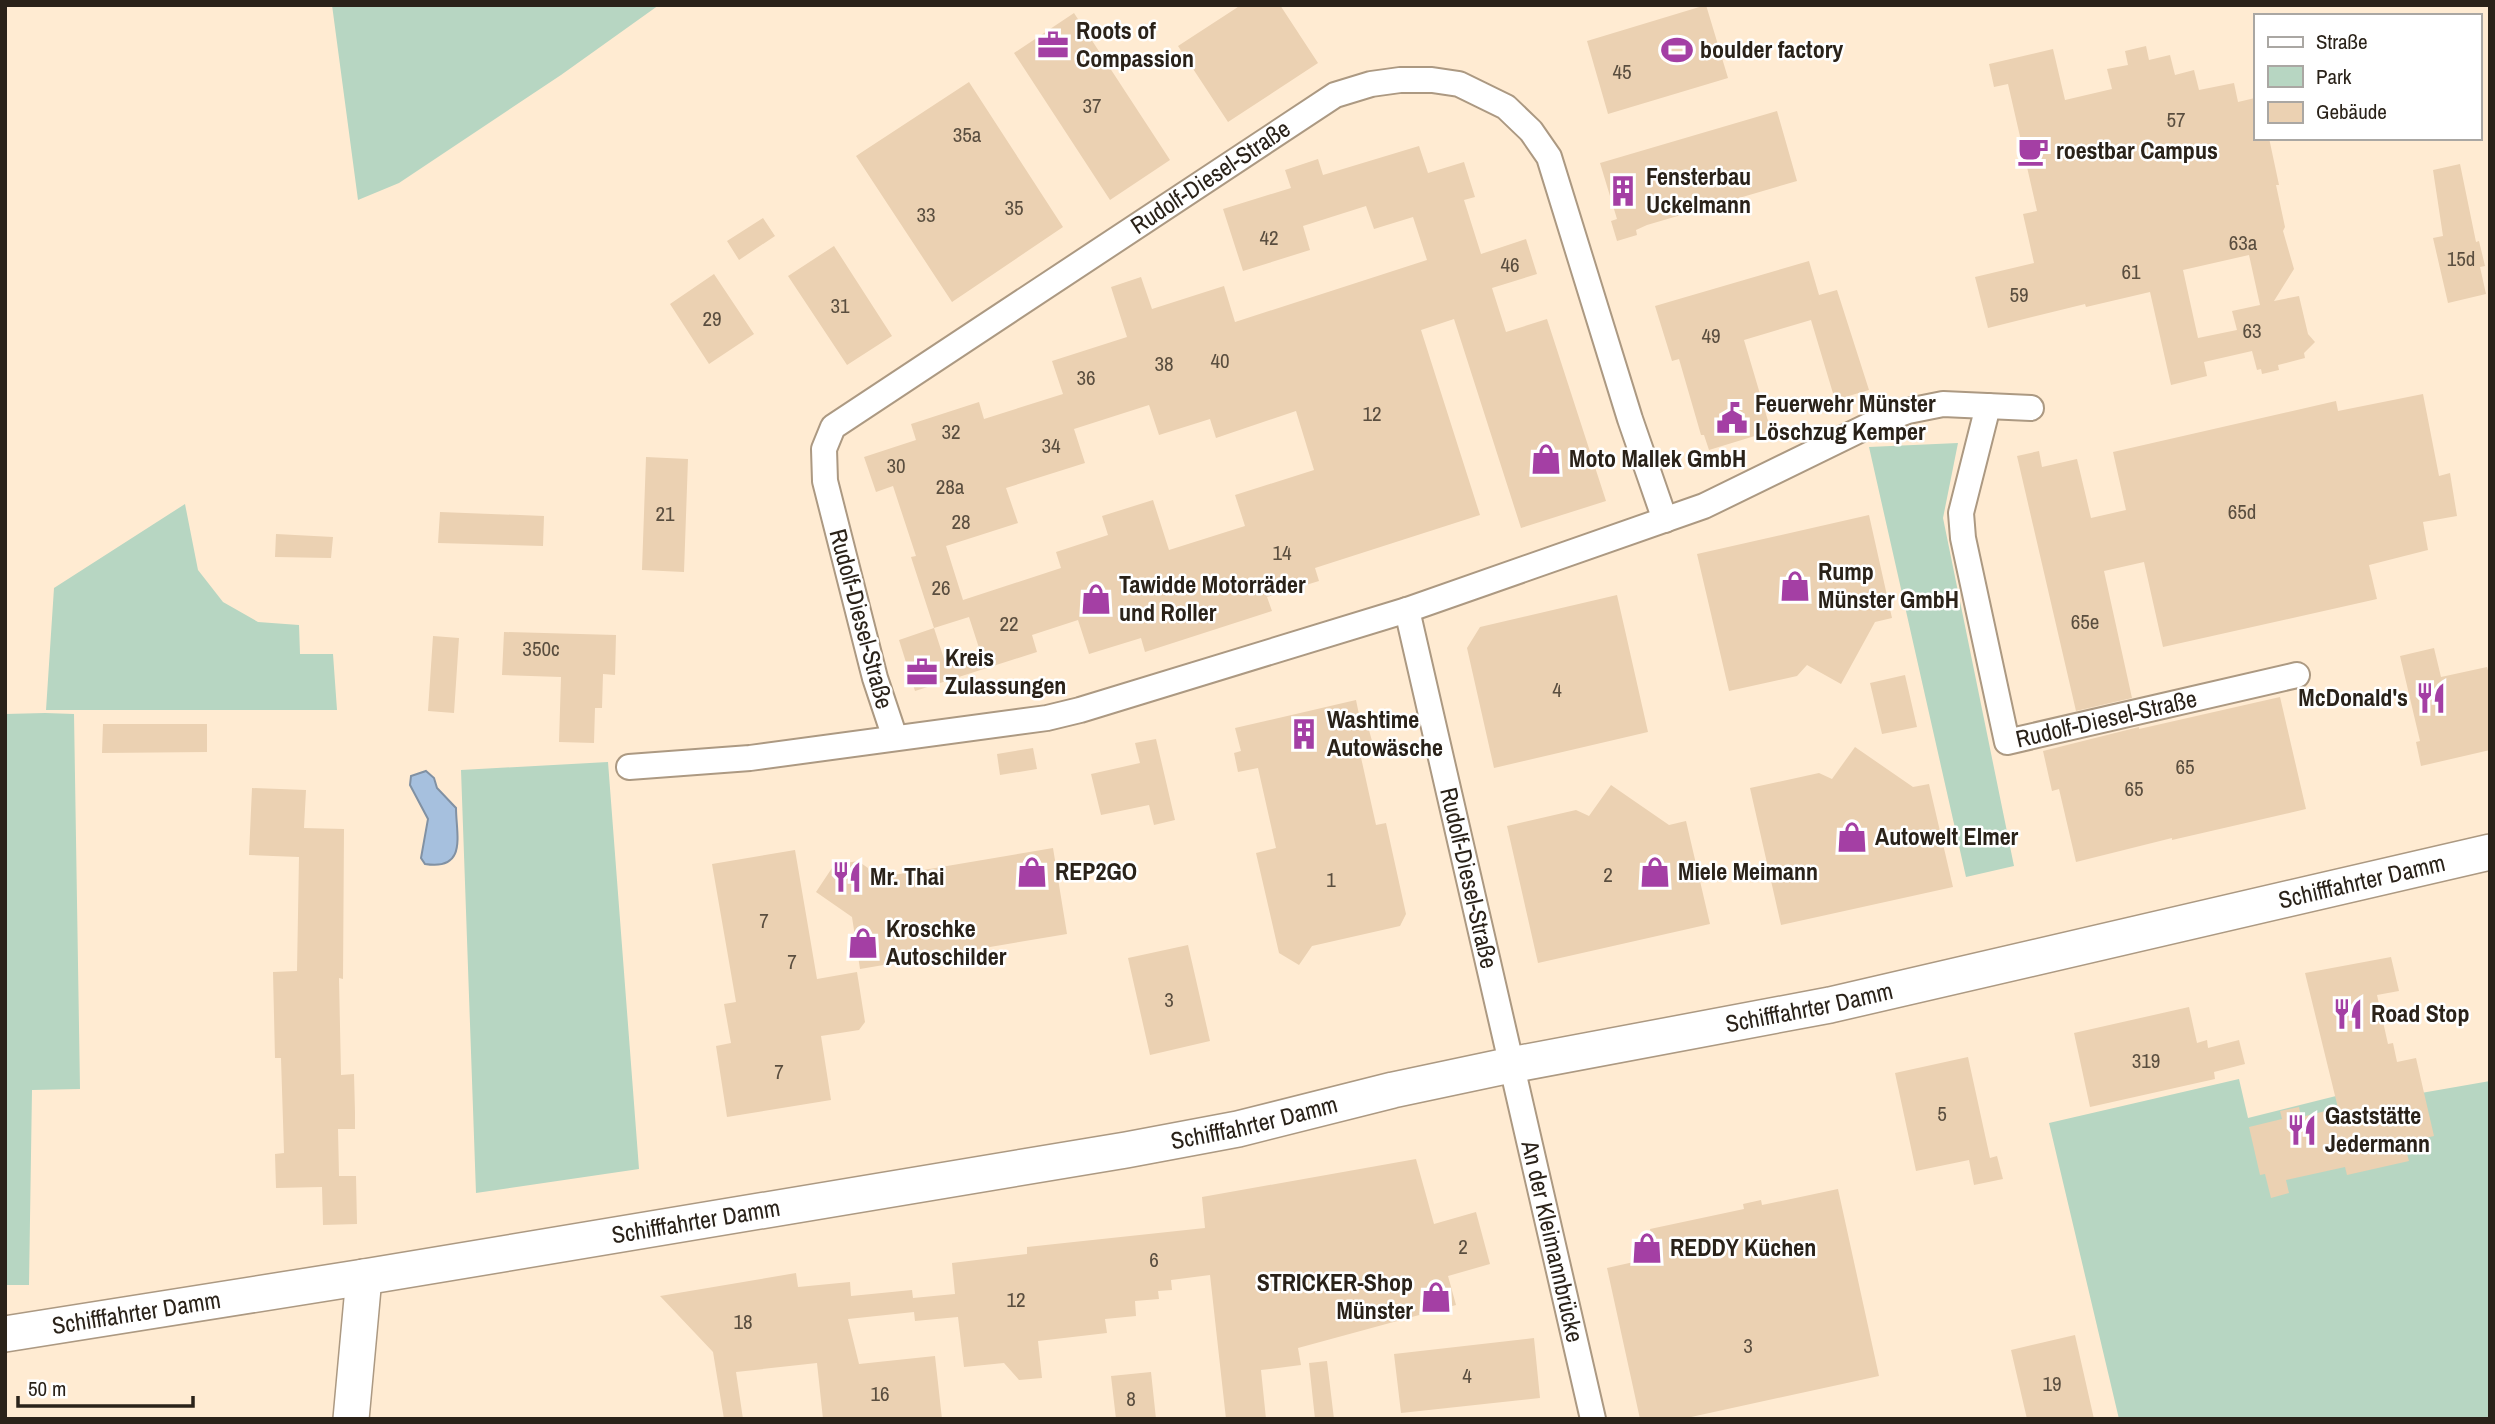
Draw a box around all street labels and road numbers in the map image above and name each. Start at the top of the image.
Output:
street label: Rudolf-Diesel-Straße [1124,112,1296,241]
street label: Rudolf-Diesel-Straße [823,525,901,712]
street label: Rudolf-Diesel-Straße [2012,682,2200,755]
street label: Rudolf-Diesel-Straße [1433,784,1506,972]
street label: Schifffahrter Damm [2275,846,2448,916]
street label: Schifffahrter Damm [1723,974,1896,1039]
street label: Schifffahrter Damm [1168,1088,1341,1156]
street label: An der Kleimannbrücke [1514,1136,1592,1345]
street label: Schifffahrter Damm [609,1191,782,1250]
street label: Schifffahrter Damm [50,1283,223,1341]

